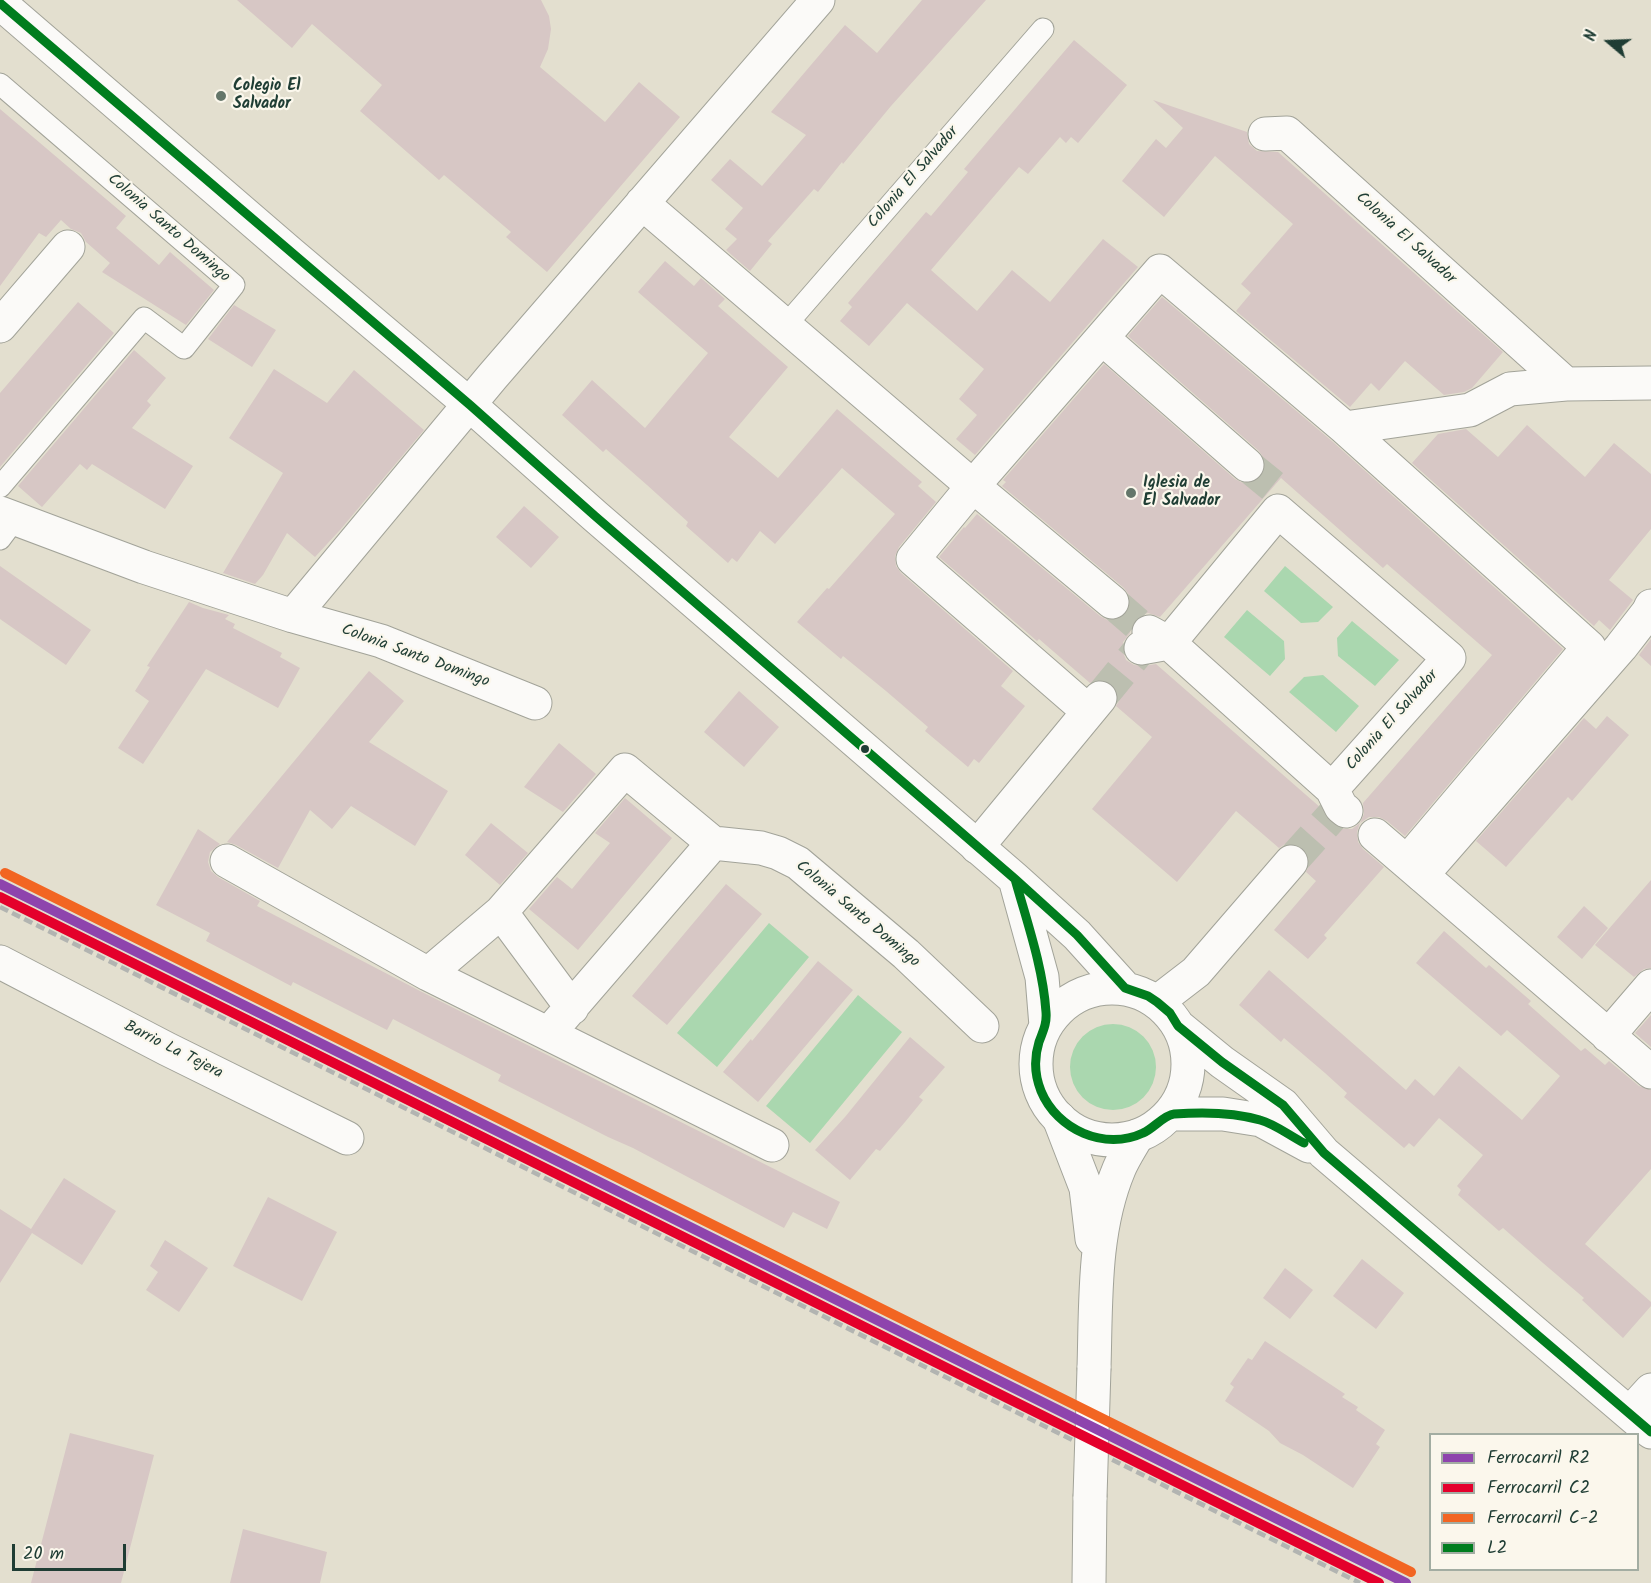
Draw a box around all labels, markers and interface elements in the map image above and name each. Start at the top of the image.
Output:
north arrow [1579,12,1639,72]
text: N [1578,27,1605,45]
place label: Colegio El Salvador [233,77,301,115]
marker: Colegio El Salvador [214,89,228,103]
street label: Colonia El Salvador [865,123,963,233]
street label: Colonia Santo Domingo [103,171,233,287]
street label: Colonia El Salvador [1351,189,1459,289]
place label: Iglesia de El Salvador [1143,474,1220,512]
marker: Iglesia de El Salvador [1124,486,1138,500]
street label: Colonia Santo Domingo [338,621,492,693]
street label: Colonia El Salvador [1343,667,1443,775]
unlabelled marker [859,743,871,755]
street label: Colonia Santo Domingo [791,857,923,973]
street label: Barrio La Tejera [120,1018,226,1084]
legend [1429,1433,1639,1571]
text: Ferrocarril R2 [1487,1444,1590,1473]
text: Ferrocarril C2 [1487,1474,1590,1503]
text: Ferrocarril C-2 [1487,1504,1598,1533]
scale bar [15,1532,129,1570]
text: L2 [1487,1534,1507,1563]
text: 20 m [23,1540,64,1569]

